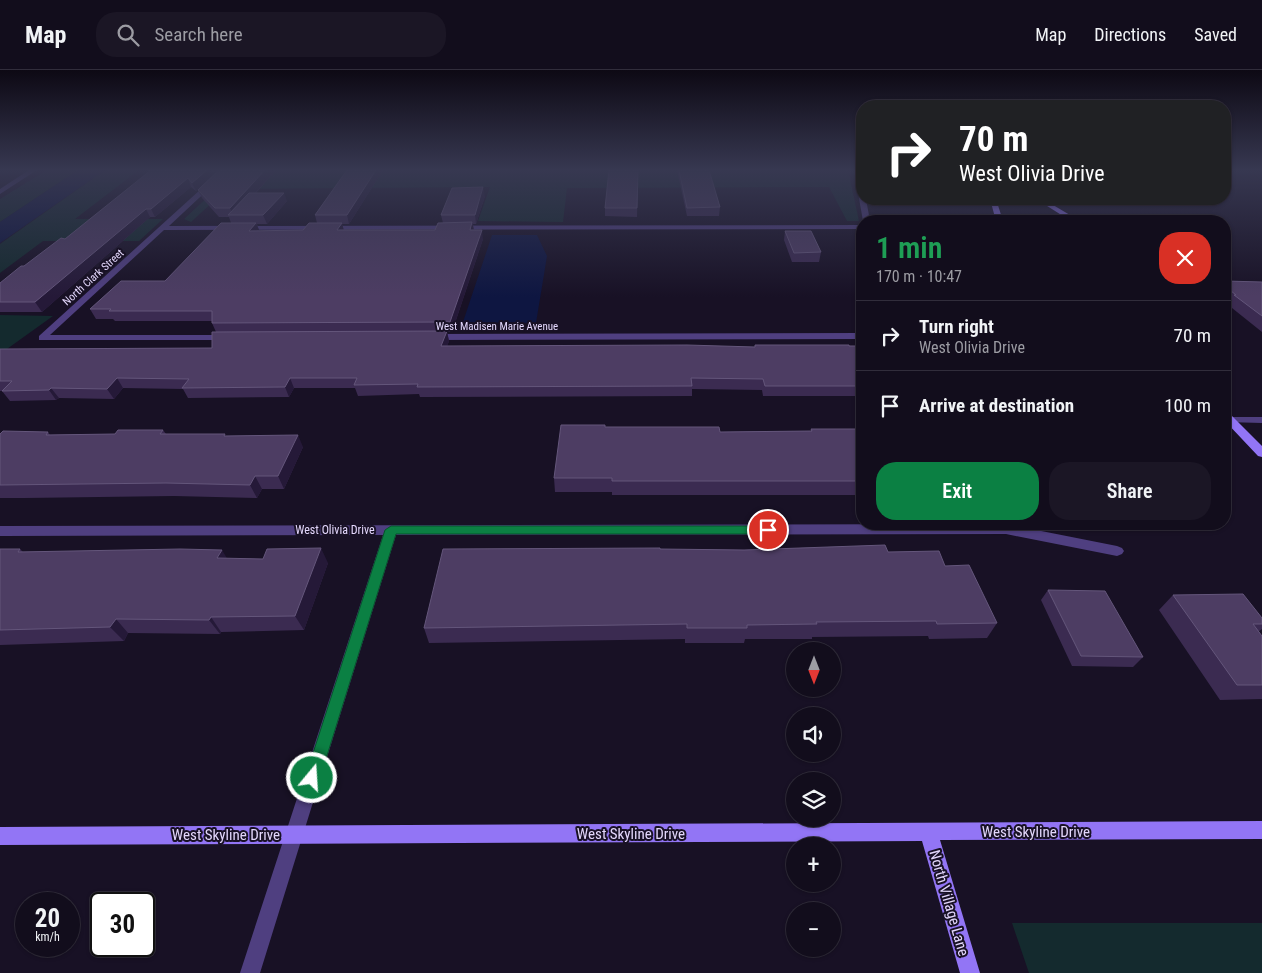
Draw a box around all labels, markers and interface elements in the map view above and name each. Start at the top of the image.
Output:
search box [96,12,446,57]
text: Map [25,21,66,49]
icon: search [114,21,142,49]
text: Search here [154,23,243,46]
text: Map [1035,24,1066,45]
text: Directions [1094,24,1166,45]
text: Saved [1194,24,1237,45]
text: 70 m [959,119,1028,160]
icon: right [876,120,941,185]
text: West Olivia Drive [959,161,1105,186]
text: 1 min [876,230,942,265]
button: close [1159,232,1211,284]
street label: North Clark Street [60,247,127,308]
text: 170 m · 10:47 [876,267,962,286]
text: Turn right [919,315,994,338]
street label: West Madisen Marie Avenue [436,320,558,333]
icon: right [876,322,904,350]
text: 70 m [1174,324,1211,347]
text: West Olivia Drive [919,338,1025,357]
icon: arrive [876,392,904,420]
text: Arrive at destination [919,394,1074,417]
text: 100 m [1164,394,1211,417]
button: Exit [876,462,1039,520]
button: Share [1049,462,1211,520]
pin [747,509,789,551]
icon: arrive [754,516,782,544]
street label: West Olivia Drive [295,523,375,537]
north arrow [786,642,841,698]
map controls [786,642,841,957]
button: sound [786,707,841,762]
position arrow [285,751,337,803]
button: layers [786,772,841,827]
street label: West Skyline Drive [982,823,1090,841]
street label: West Skyline Drive [577,825,685,843]
street label: West Skyline Drive [172,826,280,844]
button: + [786,837,841,892]
street label: North Village Lane [925,848,973,958]
speed limit sign: 30 [90,892,155,957]
button: − [786,902,841,957]
text: 20 [35,904,60,933]
text: km/h [35,930,60,944]

